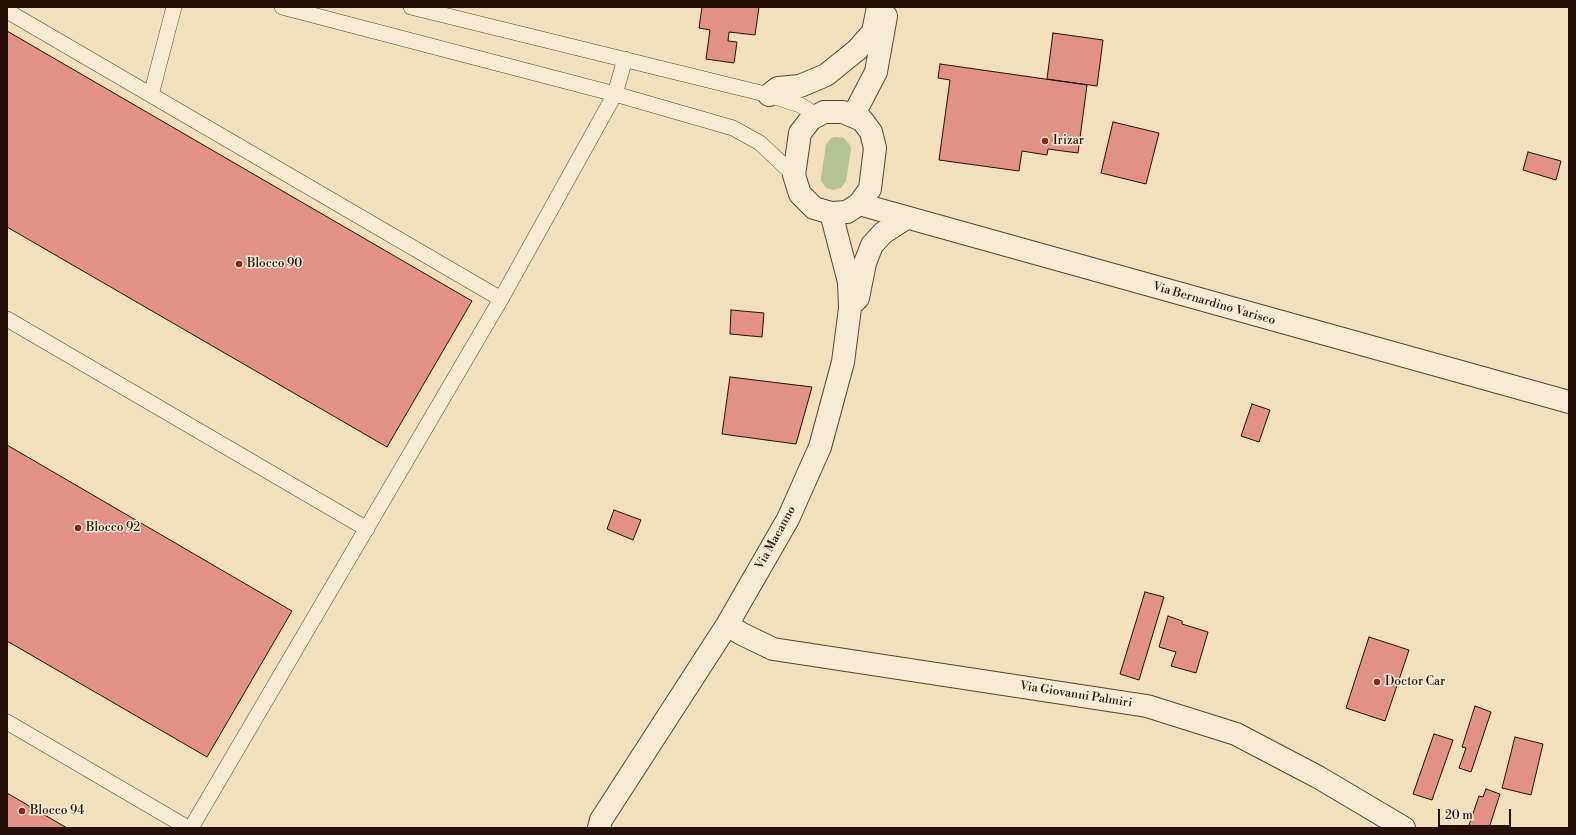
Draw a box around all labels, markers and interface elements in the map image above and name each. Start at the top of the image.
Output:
place label: Irizar [1053,134,1084,148]
marker: Irizar [1040,136,1050,146]
place label: Blocco 90 [247,257,302,271]
marker: Blocco 90 [234,259,244,269]
street label: Via Bernardino Varisco [1151,280,1277,328]
street label: Via Macanno [753,504,799,572]
place label: Blocco 92 [86,521,140,535]
marker: Blocco 92 [73,523,83,533]
place label: Doctor Car [1385,675,1445,689]
marker: Doctor Car [1372,677,1382,687]
street label: Via Giovanni Palmiri [1019,679,1133,711]
scale bar [1440,801,1513,827]
place label: Blocco 94 [30,804,84,818]
marker: Blocco 94 [17,806,27,816]
text: 20 m [1445,808,1473,823]

